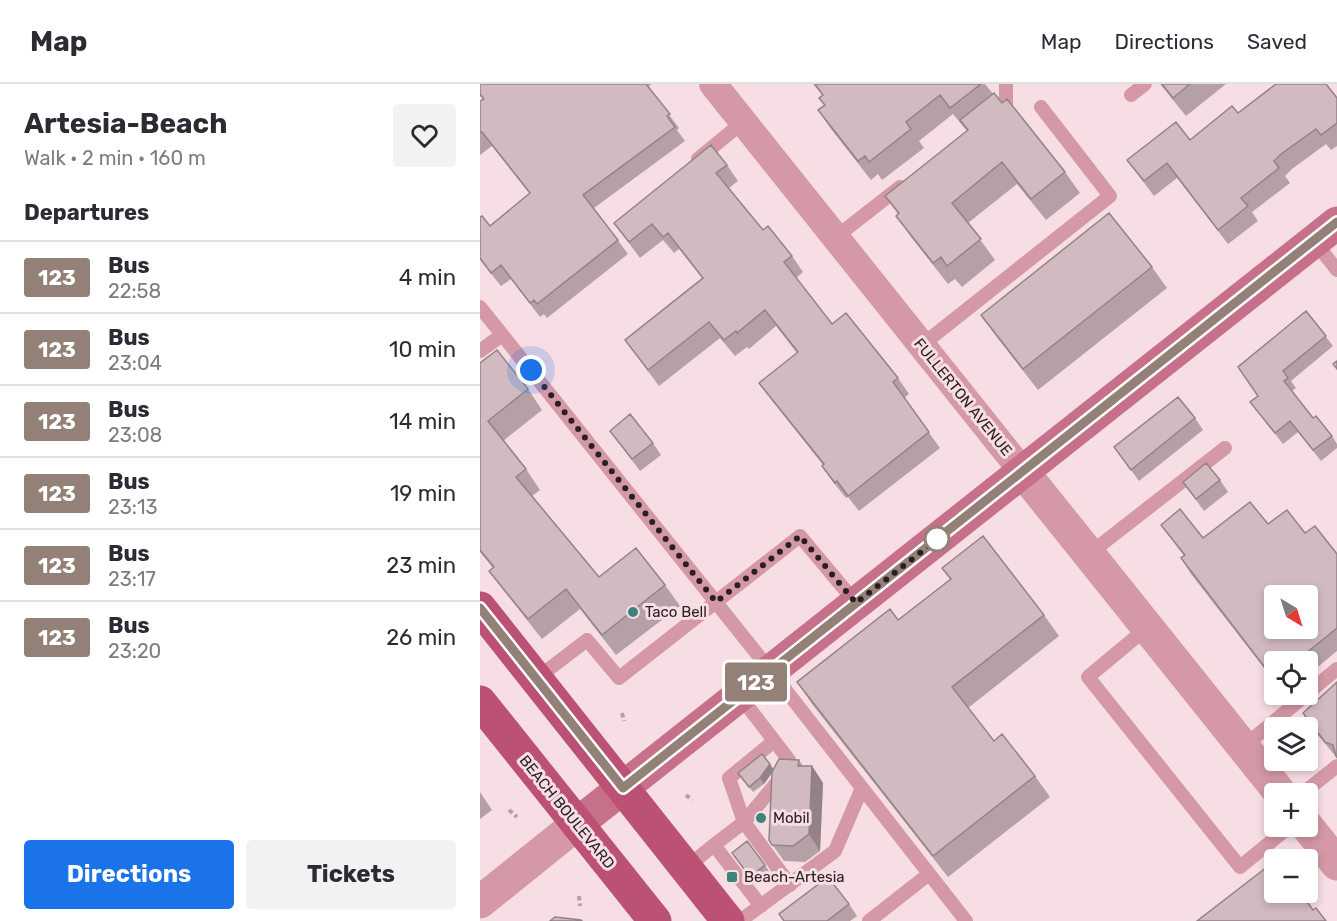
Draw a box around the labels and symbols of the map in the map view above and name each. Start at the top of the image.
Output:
street label: FULLERTON AVENUE [910,335,1016,459]
your location [516,355,546,385]
unlabelled marker [924,526,950,552]
north arrow [1264,585,1318,639]
place label: Taco Bell [645,603,707,621]
marker: Taco Bell [626,605,640,619]
line badge: 123 [722,662,790,702]
street label: BEACH BOULEVARD [516,752,618,872]
place label: Mobil [773,809,810,827]
marker: Mobil [754,811,768,825]
place label: Beach-Artesia [744,868,845,886]
marker: Beach-Artesia [725,870,739,884]

